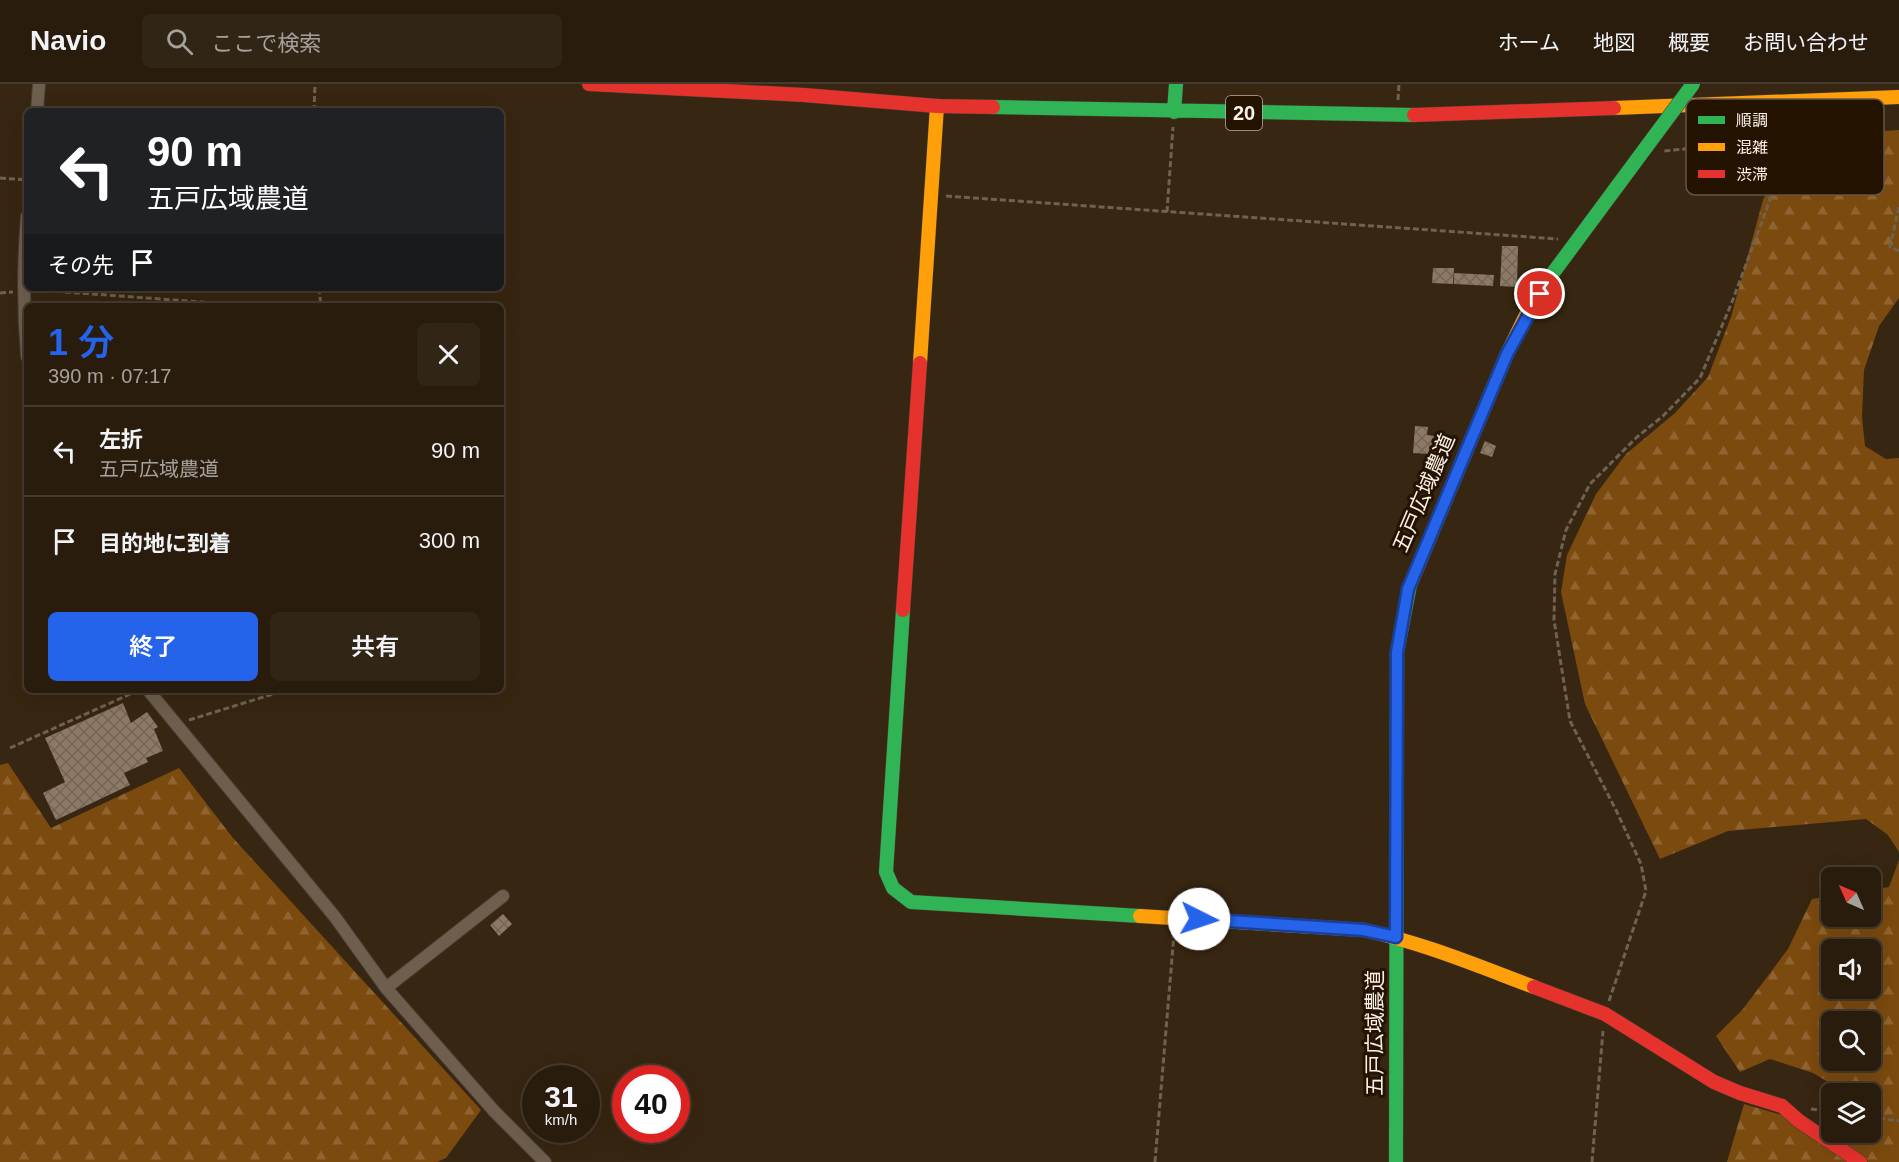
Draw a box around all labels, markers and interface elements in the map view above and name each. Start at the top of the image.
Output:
search box [142,14,562,68]
text: Navio [30,25,106,56]
icon: search [163,25,196,58]
text: ここで検索 [211,31,321,56]
text: ホーム [1498,31,1560,54]
text: 地図 [1593,31,1635,54]
text: 概要 [1668,31,1710,54]
text: お問い合わせ [1743,31,1869,54]
road number: 20 [1226,96,1262,130]
legend [1686,99,1884,195]
text: 順調 [1736,112,1768,129]
text: 90 m [147,128,243,175]
icon: left [48,132,126,210]
text: 混雑 [1736,139,1768,156]
text: 渋滞 [1736,166,1768,183]
text: 五戸広域農道 [147,184,309,214]
icon: arrive [126,246,159,279]
text: その先 [48,253,114,278]
pin [1514,268,1565,319]
icon: arrive [1523,277,1556,310]
text: 1 分 [48,322,114,363]
button: close [417,323,480,386]
text: 390 m · 07:17 [48,365,171,387]
text: 左折 [99,427,143,452]
street label: 五戸広域農道 [1388,430,1459,555]
icon: left [48,435,81,468]
text: 90 m [431,438,480,463]
text: 五戸広域農道 [99,458,219,480]
icon: arrive [48,525,81,558]
text: 300 m [419,528,480,553]
text: 目的地に到着 [99,531,231,556]
button: 終了 [48,612,258,681]
button: 共有 [270,612,480,681]
north arrow [1821,867,1881,927]
map controls [1821,867,1881,1143]
position arrow [1167,887,1231,951]
button: sound [1821,939,1881,999]
street label: 五戸広域農道 [1363,970,1386,1096]
button: search [1821,1011,1881,1071]
speed limit sign: 40 [612,1065,690,1143]
text: 31 [544,1080,578,1113]
button: layers [1821,1083,1881,1143]
text: km/h [545,1111,577,1128]

